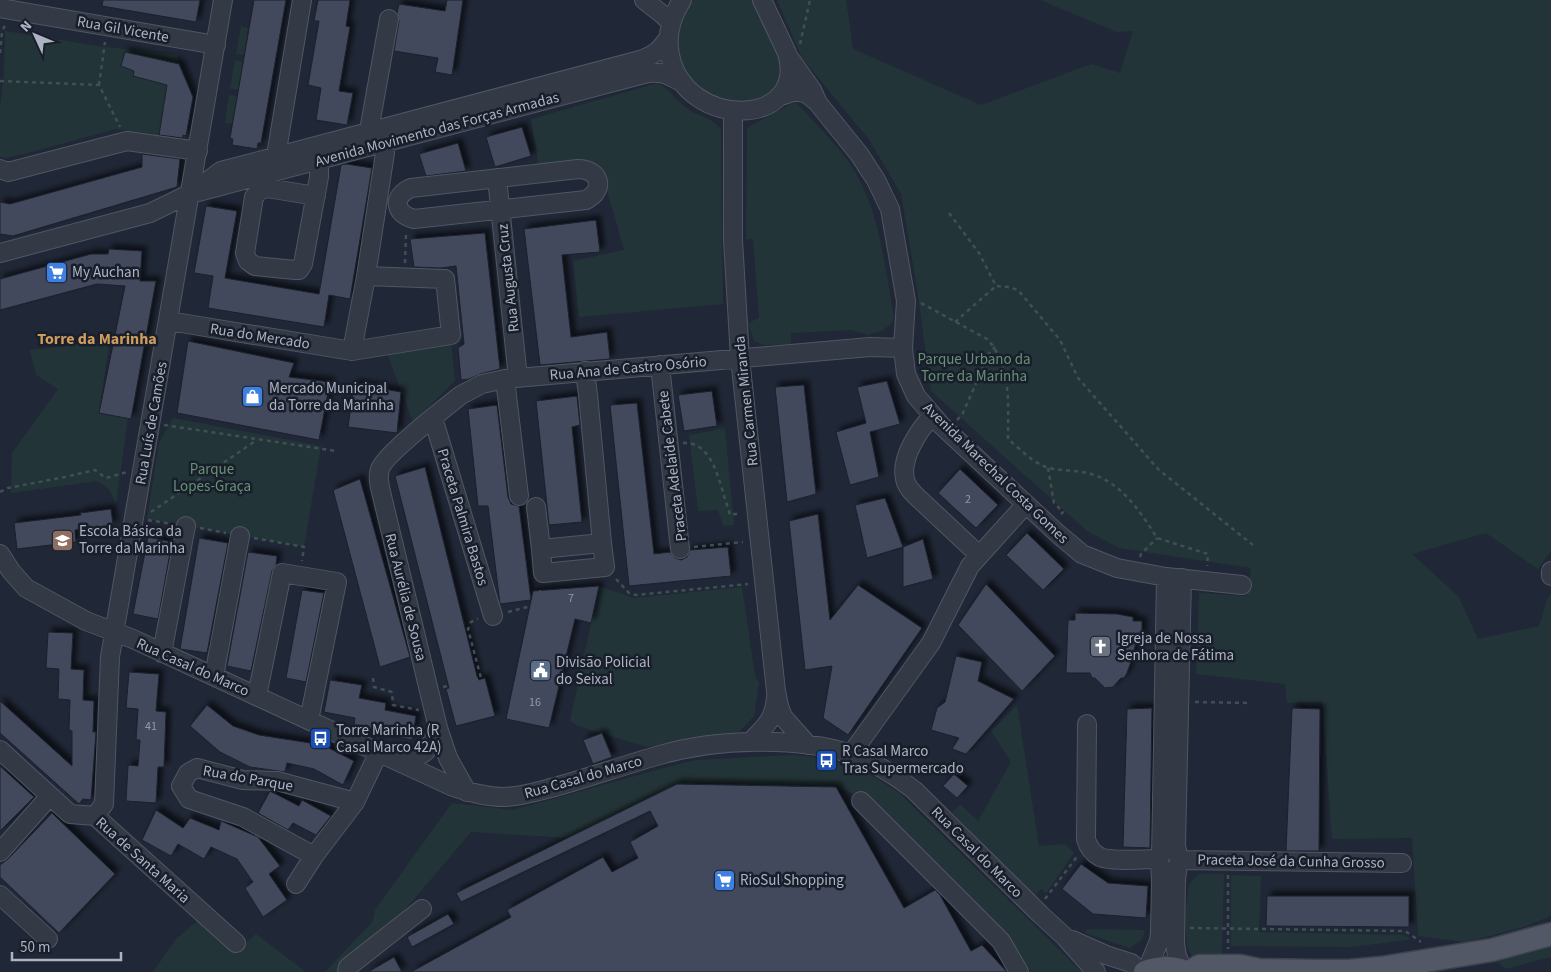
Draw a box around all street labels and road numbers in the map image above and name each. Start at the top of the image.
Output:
street label: Rua Gil Vicente [75,11,170,48]
street label: Avenida Movimento das Forças Armadas [313,87,561,172]
street label: Rua Augusta Cruz [492,223,525,333]
street label: Rua do Mercado [208,318,311,355]
street label: Rua Carmen Miranda [729,335,764,467]
street label: Rua Ana de Castro Osório [549,351,708,386]
street label: Rua Luís de Camões [130,360,173,486]
street label: Praceta Adelaide Cabete [653,389,692,543]
street label: Avenida Marechal Costa Gomes [918,398,1073,549]
street label: Praceta Palmira Bastos [432,446,493,588]
street label: Rua Aurélia de Sousa [379,531,432,663]
street label: Rua Casal do Marco [133,633,253,702]
street label: Rua Casal do Marco [522,751,645,804]
street label: Rua do Parque [201,760,295,797]
street label: Rua Casal do Marco [926,802,1027,903]
street label: Rua de Santa Maria [91,812,194,908]
street label: Praceta José da Cunha Grosso [1197,849,1385,874]

